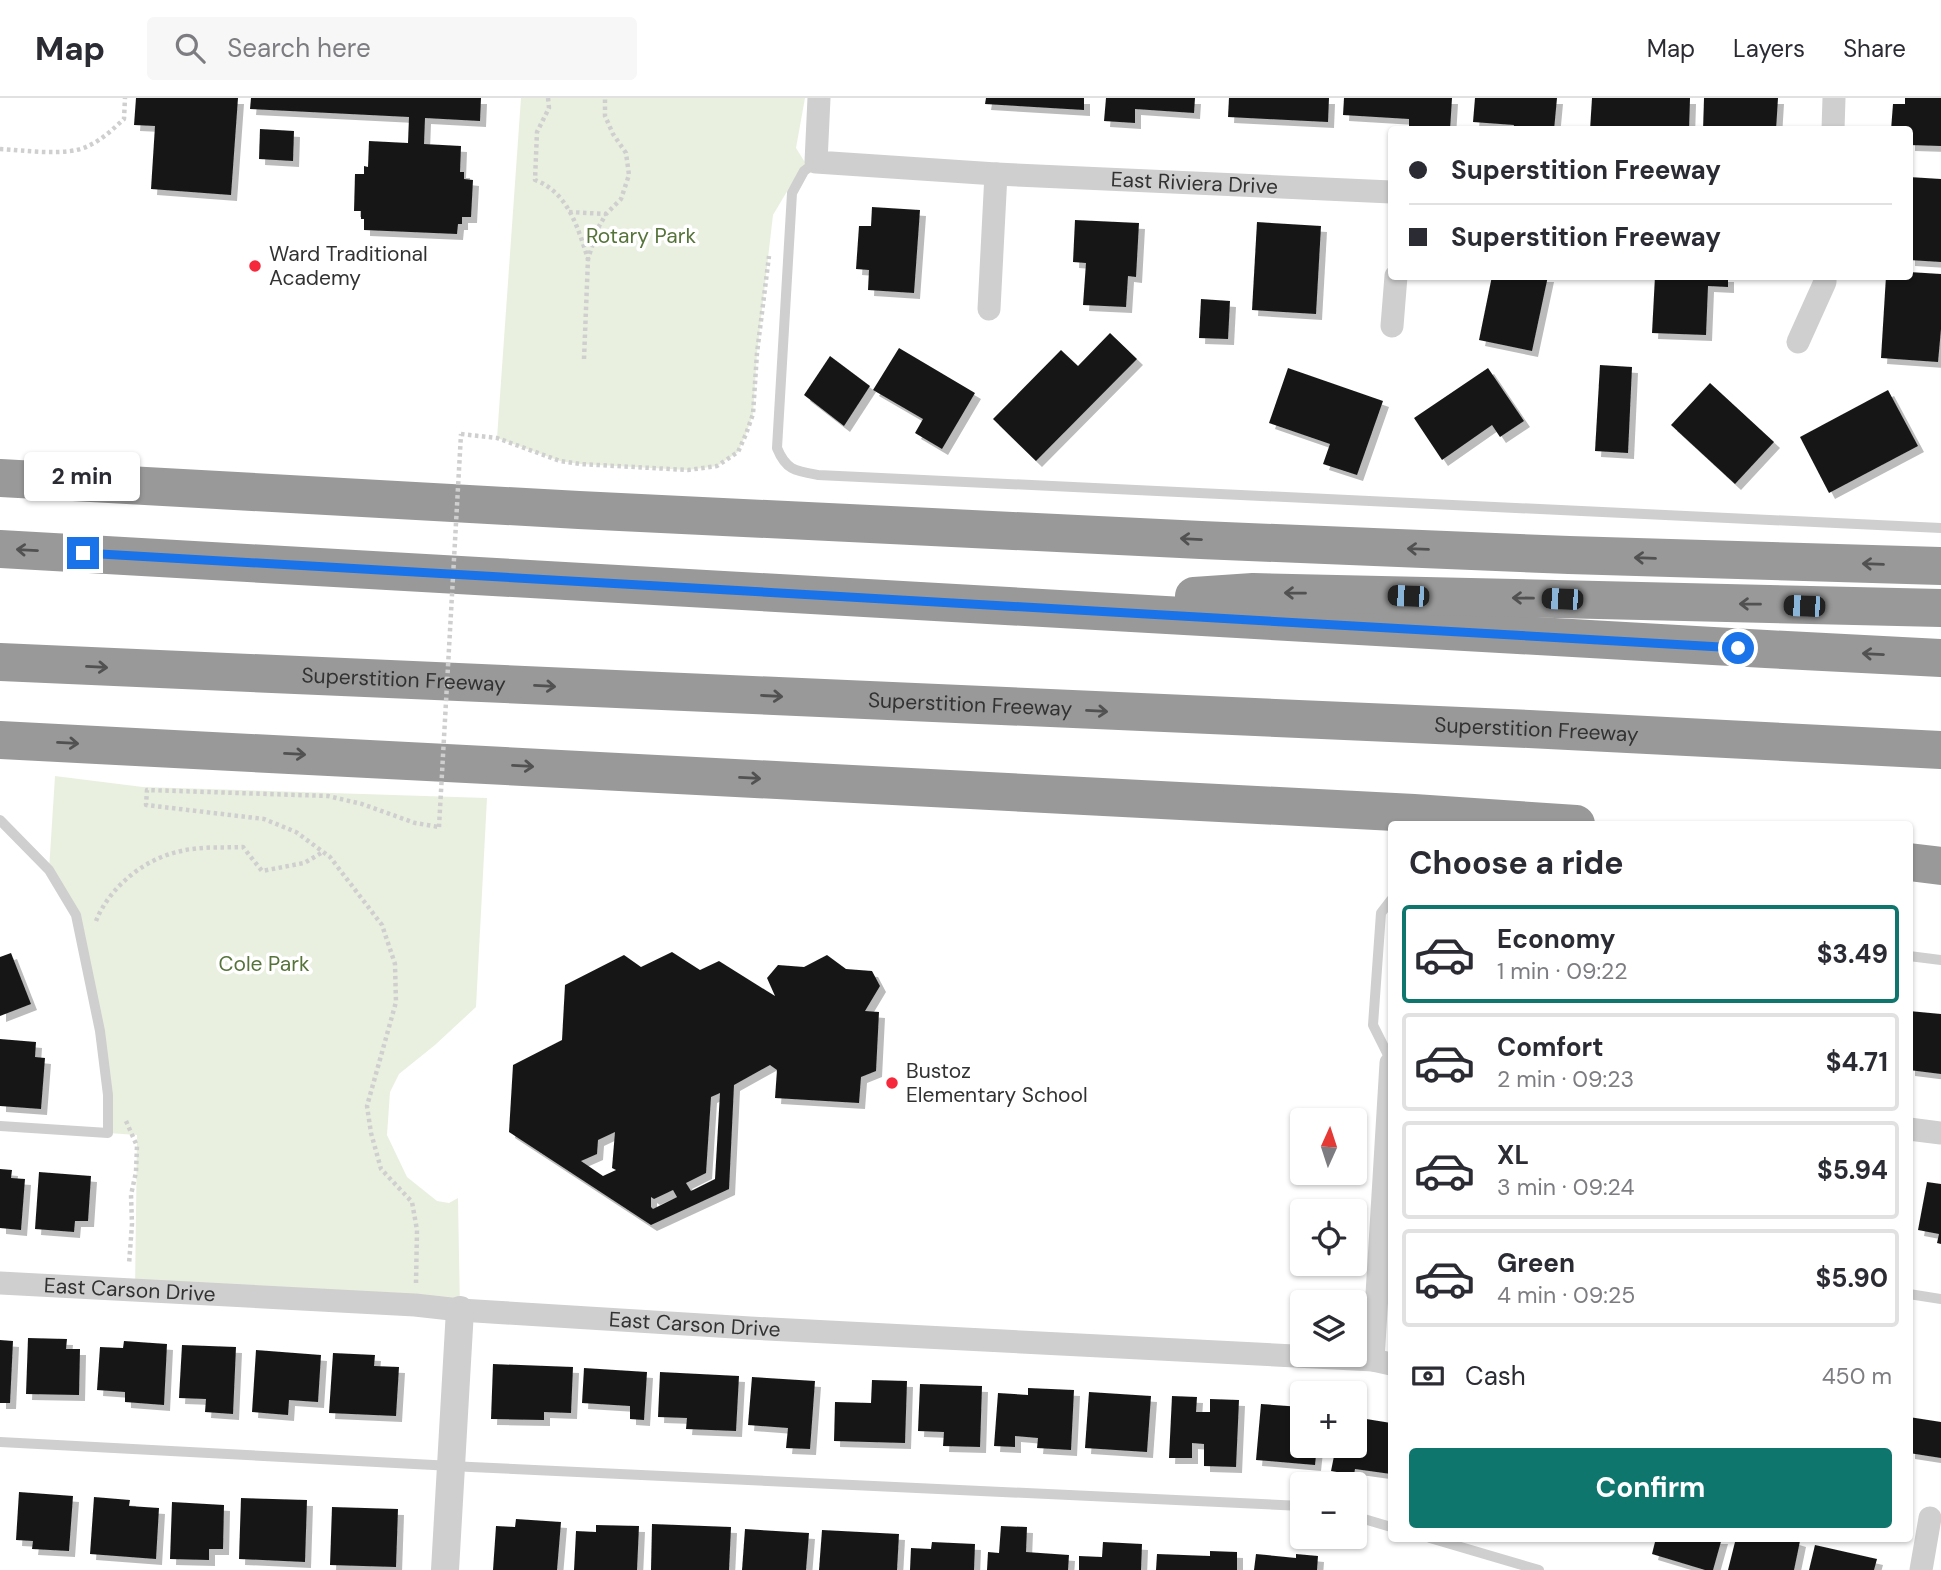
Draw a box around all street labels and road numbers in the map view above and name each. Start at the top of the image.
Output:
street label: East Riviera Drive [1110,165,1279,201]
street label: Superstition Freeway [301,661,507,698]
street label: Superstition Freeway [867,686,1073,723]
street label: Superstition Freeway [1434,711,1640,749]
street label: East Carson Drive [43,1271,216,1308]
street label: East Carson Drive [608,1305,781,1344]

